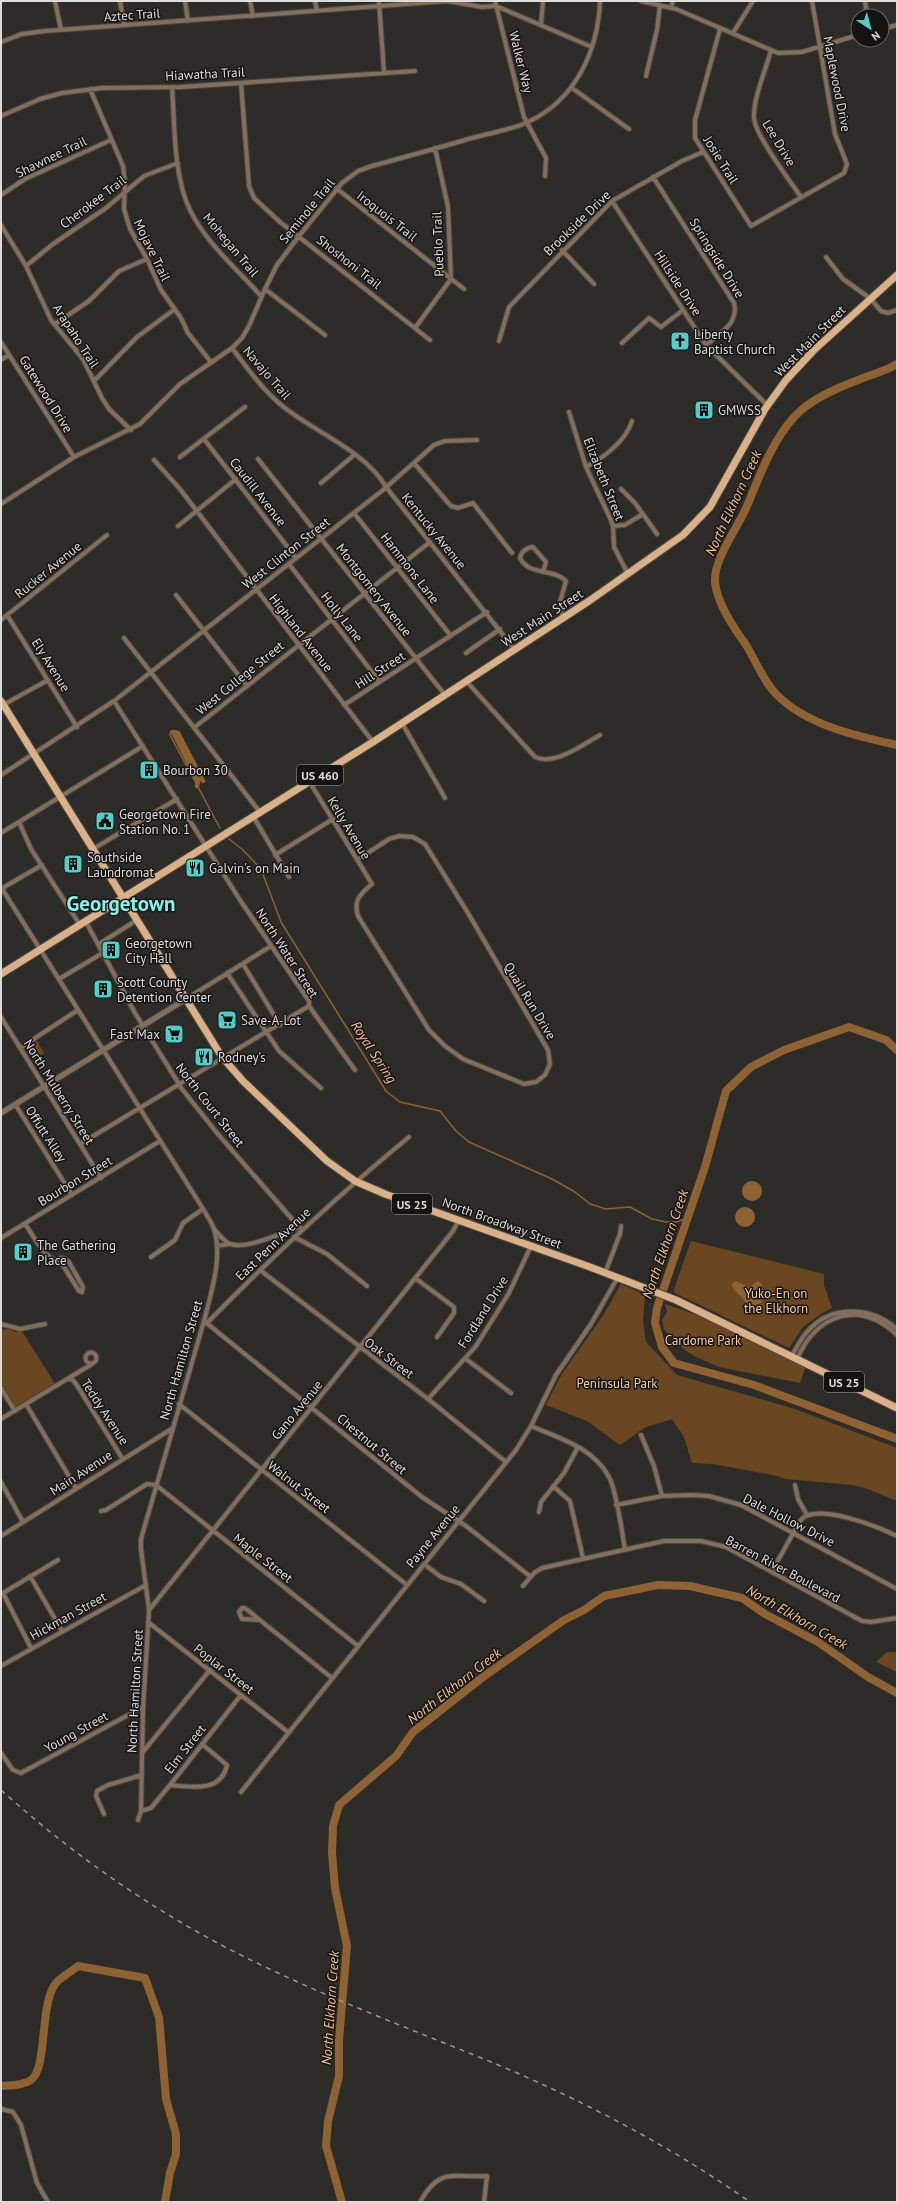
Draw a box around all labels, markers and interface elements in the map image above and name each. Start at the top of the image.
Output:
street label: Aztec Trail [103,5,161,25]
north arrow [850,8,890,48]
text: N [869,28,883,44]
street label: Walker Way [505,29,537,95]
street label: Maplewood Drive [819,35,855,133]
street label: Hiawatha Trail [165,63,245,85]
street label: Lee Drive [758,116,800,170]
street label: Shawnee Trail [13,132,90,182]
street label: Josie Trail [699,132,742,187]
street label: Cherokee Trail [56,171,130,232]
street label: Seminole Trail [276,175,339,247]
street label: Iroquois Trail [353,187,421,245]
street label: Brookside Drive [540,187,614,259]
street label: Mohegan Trail [199,209,263,281]
street label: Pueblo Trail [428,211,448,277]
street label: Springside Drive [686,215,748,301]
street label: Mojave Trail [130,216,174,284]
street label: Shoshoni Trail [313,231,385,293]
street label: Hillside Drive [650,247,706,319]
street label: Arapaho Trail [49,301,103,371]
street label: West Main Street [771,301,850,380]
place label: Liberty Baptist Church [694,326,775,358]
church icon: Liberty Baptist Church [669,330,691,352]
street label: Navajo Trail [239,343,295,403]
street label: Gatewood Drive [15,352,77,436]
building icon: GMWSS [693,399,715,421]
place label: GMWSS [718,402,761,419]
street label: Elizabeth Street [580,435,629,524]
water label: North Elkhorn Creek [701,447,766,559]
street label: Caudill Avenue [226,454,290,530]
street label: Kentucky Avenue [398,489,470,573]
street label: West Clinton Street [239,513,334,593]
street label: Hammons Lane [377,529,443,607]
street label: Rucker Avenue [11,538,85,602]
street label: Montgomery Avenue [332,540,416,640]
street label: West Main Street [498,585,587,651]
street label: Holly Lane [317,589,367,645]
street label: Highland Avenue [265,591,337,675]
street label: Ely Avenue [28,635,74,695]
street label: West College Street [193,637,288,719]
street label: Hill Street [352,647,409,693]
building icon: Bourbon 30 [138,759,160,781]
place label: Bourbon 30 [163,762,228,779]
road number: US 460 [297,765,343,785]
street label: Kelly Avenue [323,793,375,863]
place label: Georgetown Fire Station No. 1 [119,806,211,838]
public building icon: Georgetown Fire Station No. 1 [94,810,116,832]
place label: Southside Laundromat [87,849,154,881]
building icon: Southside Laundromat [62,853,84,875]
restaurant icon: Galvin's on Main [184,857,206,879]
place label: Galvin's on Main [209,860,300,877]
district label: Georgetown [67,890,175,917]
street label: North Water Street [252,905,323,1002]
place label: Georgetown City Hall [125,935,192,967]
building icon: Georgetown City Hall [100,939,122,961]
street label: Quail Run Drive [500,959,560,1043]
place label: Scott County Detention Center [117,974,212,1006]
building icon: Scott County Detention Center [92,978,114,1000]
supermarket icon: Save-A-Lot [216,1009,238,1031]
place label: Save-A-Lot [241,1012,301,1029]
water label: Royal Spring [347,1017,401,1087]
supermarket icon: Fast Max [163,1023,185,1045]
place label: Fast Max [110,1026,160,1043]
street label: North Mulberry Street [20,1036,99,1148]
restaurant icon: Rodney’s [193,1046,215,1068]
place label: Rodney’s [218,1049,266,1066]
street label: North Court Street [172,1059,249,1151]
street label: Offutt Alley [22,1103,70,1165]
street label: Bourbon Street [35,1152,116,1210]
water label: North Elkhorn Creek [638,1186,692,1301]
street label: North Broadway Street [440,1193,565,1253]
road number: US 25 [392,1194,432,1214]
street label: East Penn Avenue [232,1204,314,1284]
place label: The Gathering Place [37,1237,116,1269]
building icon: The Gathering Place [12,1241,34,1263]
street label: Fordland Drive [454,1273,512,1351]
park label: Yuko-En on the Elkhorn [744,1285,808,1317]
street label: North Hamilton Street [156,1298,206,1422]
park label: Cardome Park [665,1332,742,1349]
street label: Oak Street [361,1334,418,1383]
road number: US 25 [824,1372,864,1392]
park label: Peninsula Park [576,1375,658,1392]
street label: Teddy Avenue [77,1376,133,1448]
street label: Gano Avenue [268,1377,326,1443]
street label: Chestnut Street [334,1410,411,1479]
street label: Main Avenue [47,1447,115,1499]
street label: Walnut Street [264,1457,335,1517]
street label: Dale Hollow Drive [740,1490,838,1550]
street label: Payne Avenue [402,1501,464,1571]
street label: Maple Street [230,1529,297,1587]
street label: Barren River Boulevard [723,1532,843,1606]
water label: North Elkhorn Creek [743,1581,852,1654]
street label: Hickman Street [27,1588,110,1644]
street label: North Hamilton Street [123,1628,147,1753]
street label: Poplar Street [190,1640,258,1698]
water label: North Elkhorn Creek [403,1643,505,1728]
street label: Young Street [41,1707,112,1757]
street label: Elm Street [160,1720,210,1777]
water label: North Elkhorn Creek [317,1950,343,2066]

